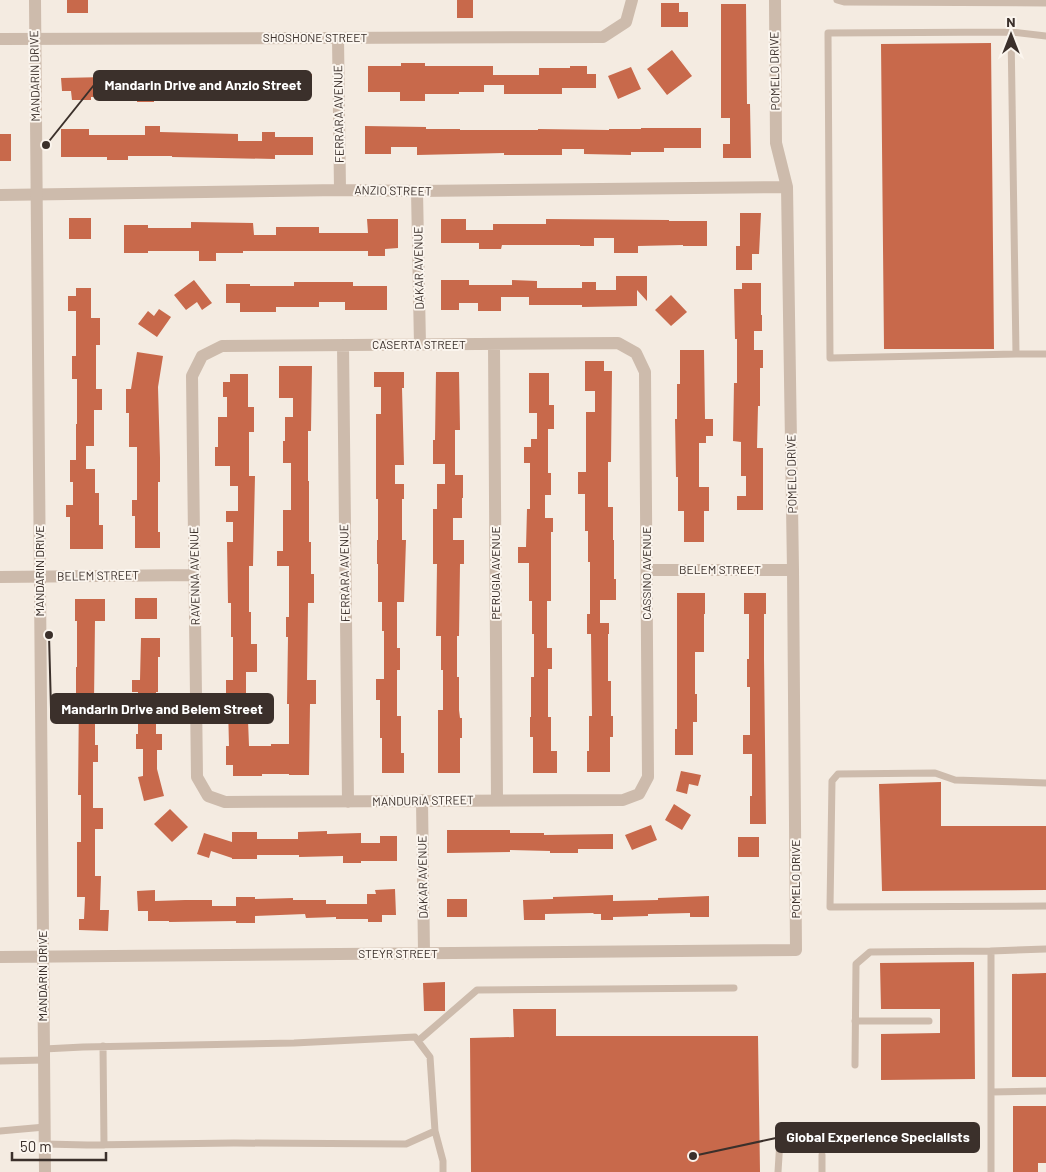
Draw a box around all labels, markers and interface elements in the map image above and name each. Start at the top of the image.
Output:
north arrow [986,10,1036,60]
text: N [1006,13,1016,30]
street label: MANDARIN DRIVE [26,30,42,122]
street label: SHOSHONE STREET [263,30,367,44]
street label: POMELO DRIVE [766,31,782,111]
street label: FERRARA AVENUE [330,65,346,163]
callout: Mandarin Drive and Anzio Street [94,71,311,100]
text: Mandarin Drive and Anzio Street [104,76,302,93]
street label: ANZIO STREET [354,182,432,198]
street label: DAKAR AVENUE [410,226,426,310]
street label: CASERTA STREET [372,337,466,351]
street label: POMELO DRIVE [783,434,799,514]
street label: FERRARA AVENUE [336,524,352,622]
street label: MANDARIN DRIVE [32,525,46,617]
street label: PERUGIA AVENUE [488,526,502,620]
street label: CASSINO AVENUE [639,526,653,620]
street label: RAVENNA AVENUE [186,527,202,625]
street label: BELEM STREET [679,562,761,576]
street label: BELEM STREET [57,567,139,583]
callout: Mandarin Drive and Belem Street [51,694,273,723]
text: Mandarin Drive and Belem Street [61,700,263,717]
street label: MANDURIA STREET [372,792,474,808]
street label: DAKAR AVENUE [414,835,430,919]
street label: POMELO DRIVE [788,839,802,919]
street label: MANDARIN DRIVE [35,930,49,1022]
street label: STEYR STREET [358,946,438,960]
callout: Global Experience Specialists [776,1123,979,1152]
text: Global Experience Specialists [786,1128,970,1145]
scale bar [12,1130,106,1162]
text: 50 m [20,1137,52,1155]

